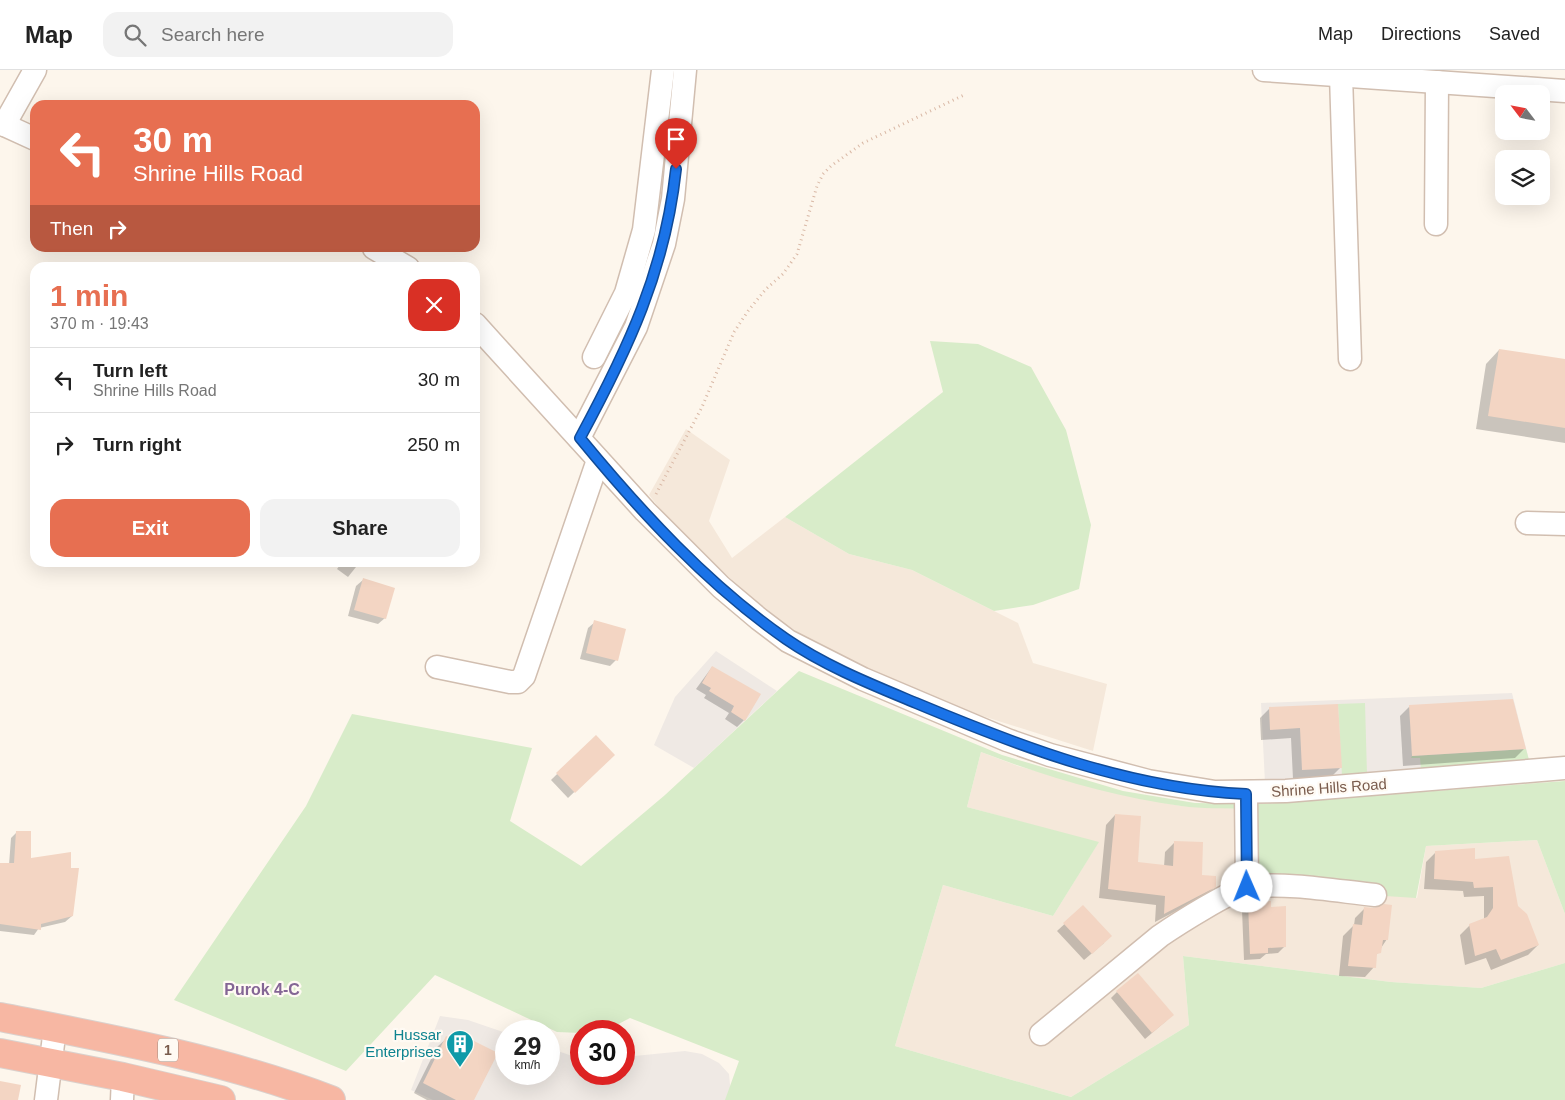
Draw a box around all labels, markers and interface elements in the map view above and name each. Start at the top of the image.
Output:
search box [103,12,453,57]
text: Map [25,21,73,48]
icon: search [121,21,149,49]
text: Search here [161,24,265,45]
text: Map [1318,24,1353,44]
text: Directions [1381,24,1461,44]
text: Saved [1489,24,1540,44]
north arrow [1495,85,1550,140]
map controls [1495,85,1550,205]
pin [655,118,697,169]
icon: left [50,120,115,185]
text: 30 m [133,120,213,159]
icon: arrive [662,125,690,153]
button: layers [1495,150,1550,205]
text: Shrine Hills Road [133,161,303,186]
icon: right [103,215,131,243]
text: Then [50,218,93,239]
text: 1 min [50,279,128,312]
button: close [408,279,460,331]
text: 370 m · 19:43 [50,315,149,332]
text: Turn left [93,360,168,381]
icon: left [50,366,78,394]
text: 30 m [418,369,460,390]
text: Shrine Hills Road [93,382,217,399]
icon: right [50,431,78,459]
text: Turn right [93,434,181,455]
text: 250 m [407,434,460,455]
button: Exit [50,499,250,557]
button: Share [260,499,460,557]
street label: Shrine Hills Road [1271,775,1387,800]
position arrow [1220,860,1272,912]
district label: Purok 4-C [224,981,300,998]
speed limit sign: 30 [570,1020,635,1085]
place label: Hussar Enterprises [365,1026,441,1060]
building icon: Hussar Enterprises [445,1029,475,1068]
text: 29 [514,1032,541,1060]
road number: 1 [158,1038,178,1062]
text: km/h [514,1058,541,1072]

